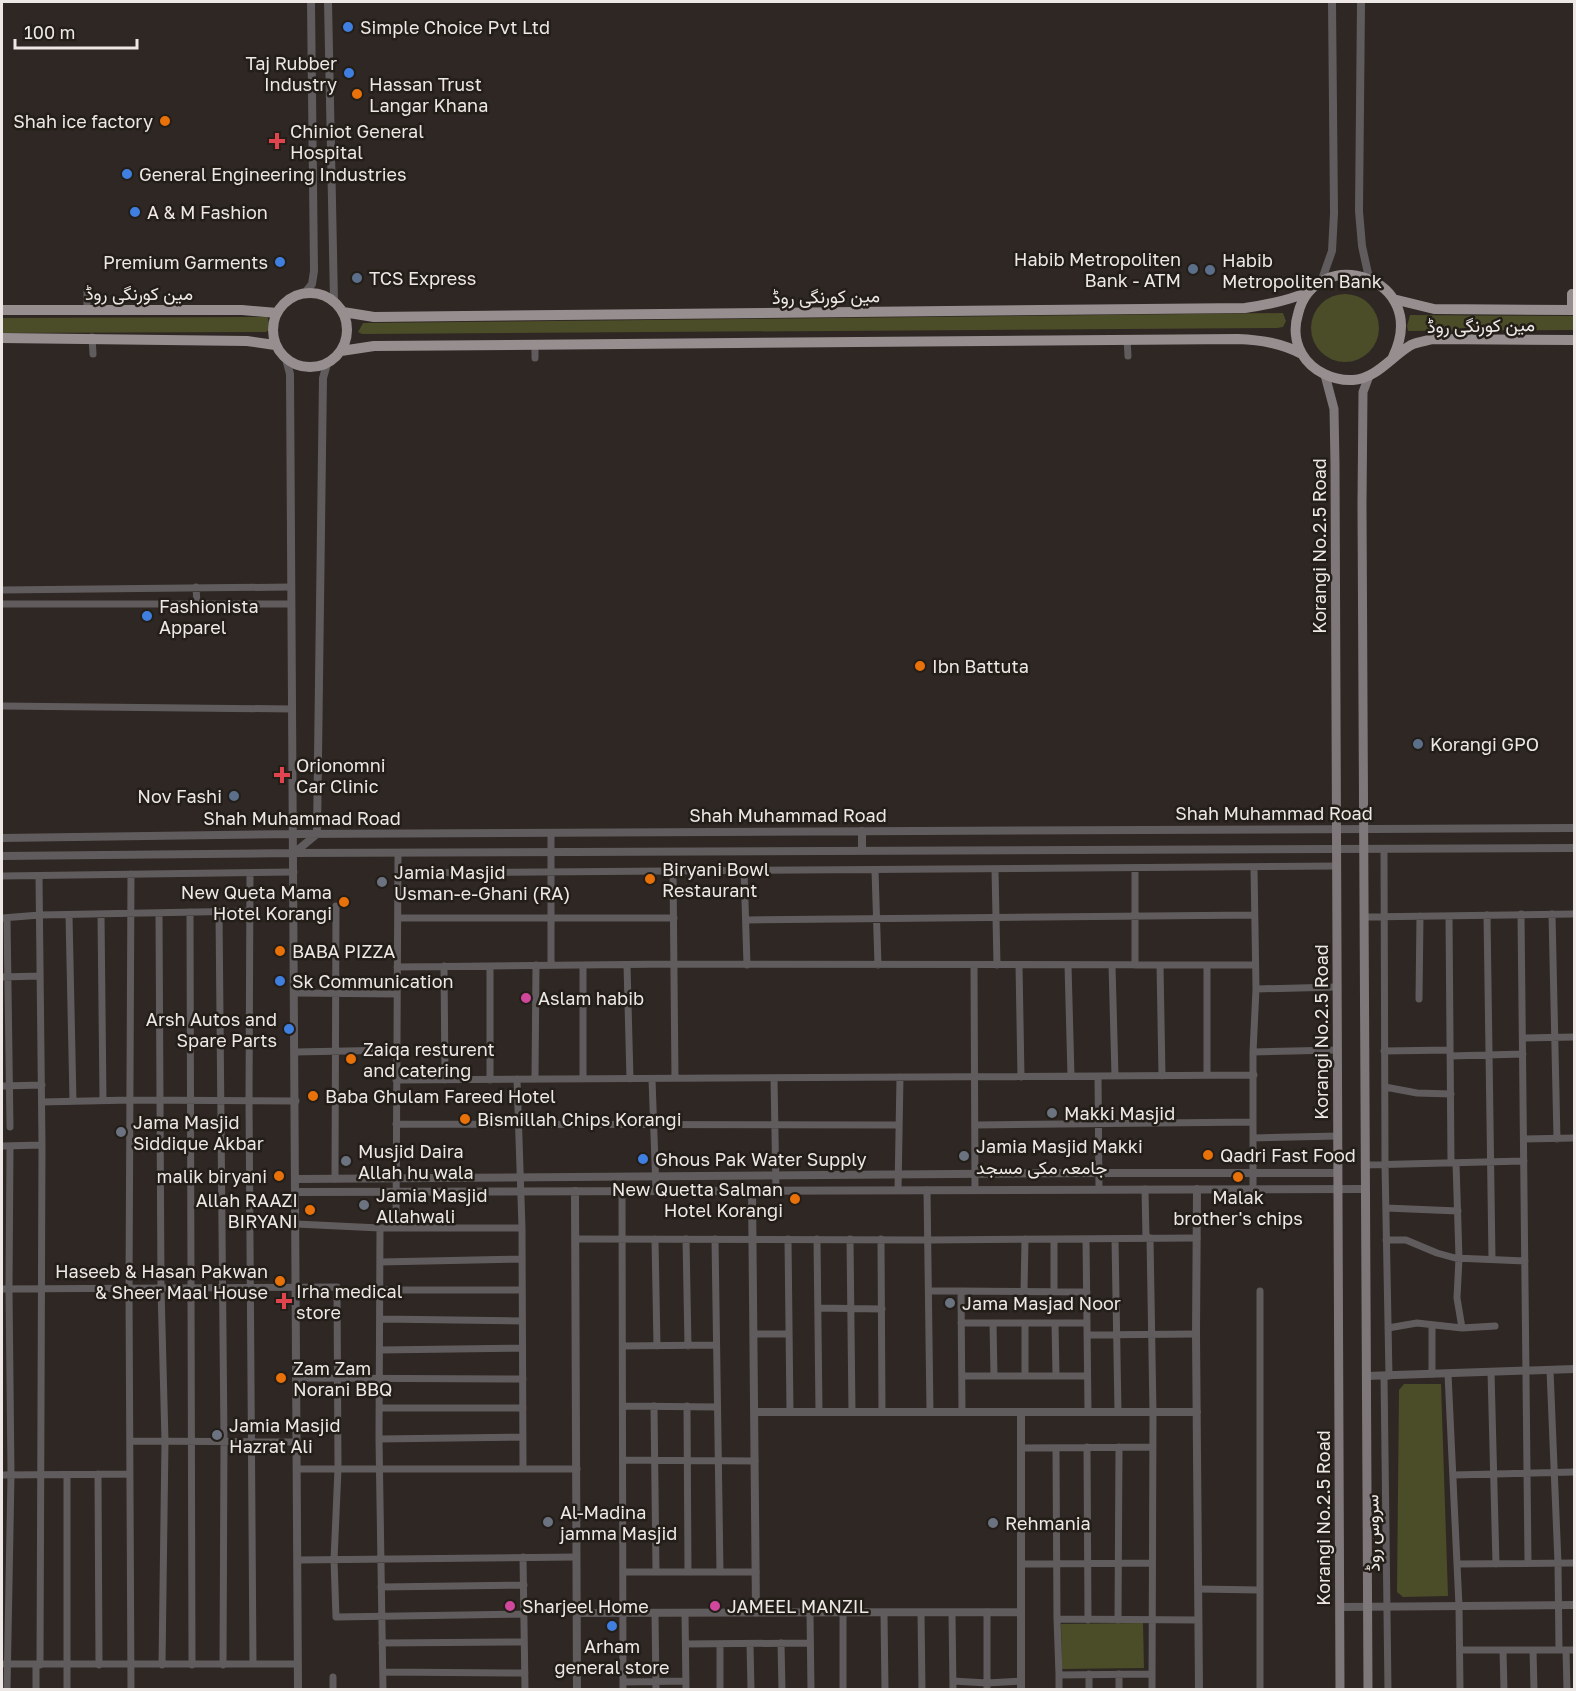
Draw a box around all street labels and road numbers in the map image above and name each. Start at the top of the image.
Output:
street label: مین کورنگی روڈ [85,282,193,305]
street label: مین کورنگی روڈ [772,284,880,309]
street label: مین کورنگی روڈ [1427,313,1535,338]
street label: Korangi No.2.5 Road [1308,458,1330,634]
street label: Shah Muhammad Road [1175,802,1373,824]
street label: Shah Muhammad Road [689,804,887,826]
street label: Shah Muhammad Road [203,807,401,829]
street label: Korangi No.2.5 Road [1310,944,1332,1120]
street label: Korangi No.2.5 Road [1312,1430,1334,1606]
street label: سروس روڈ [1360,1494,1385,1572]

